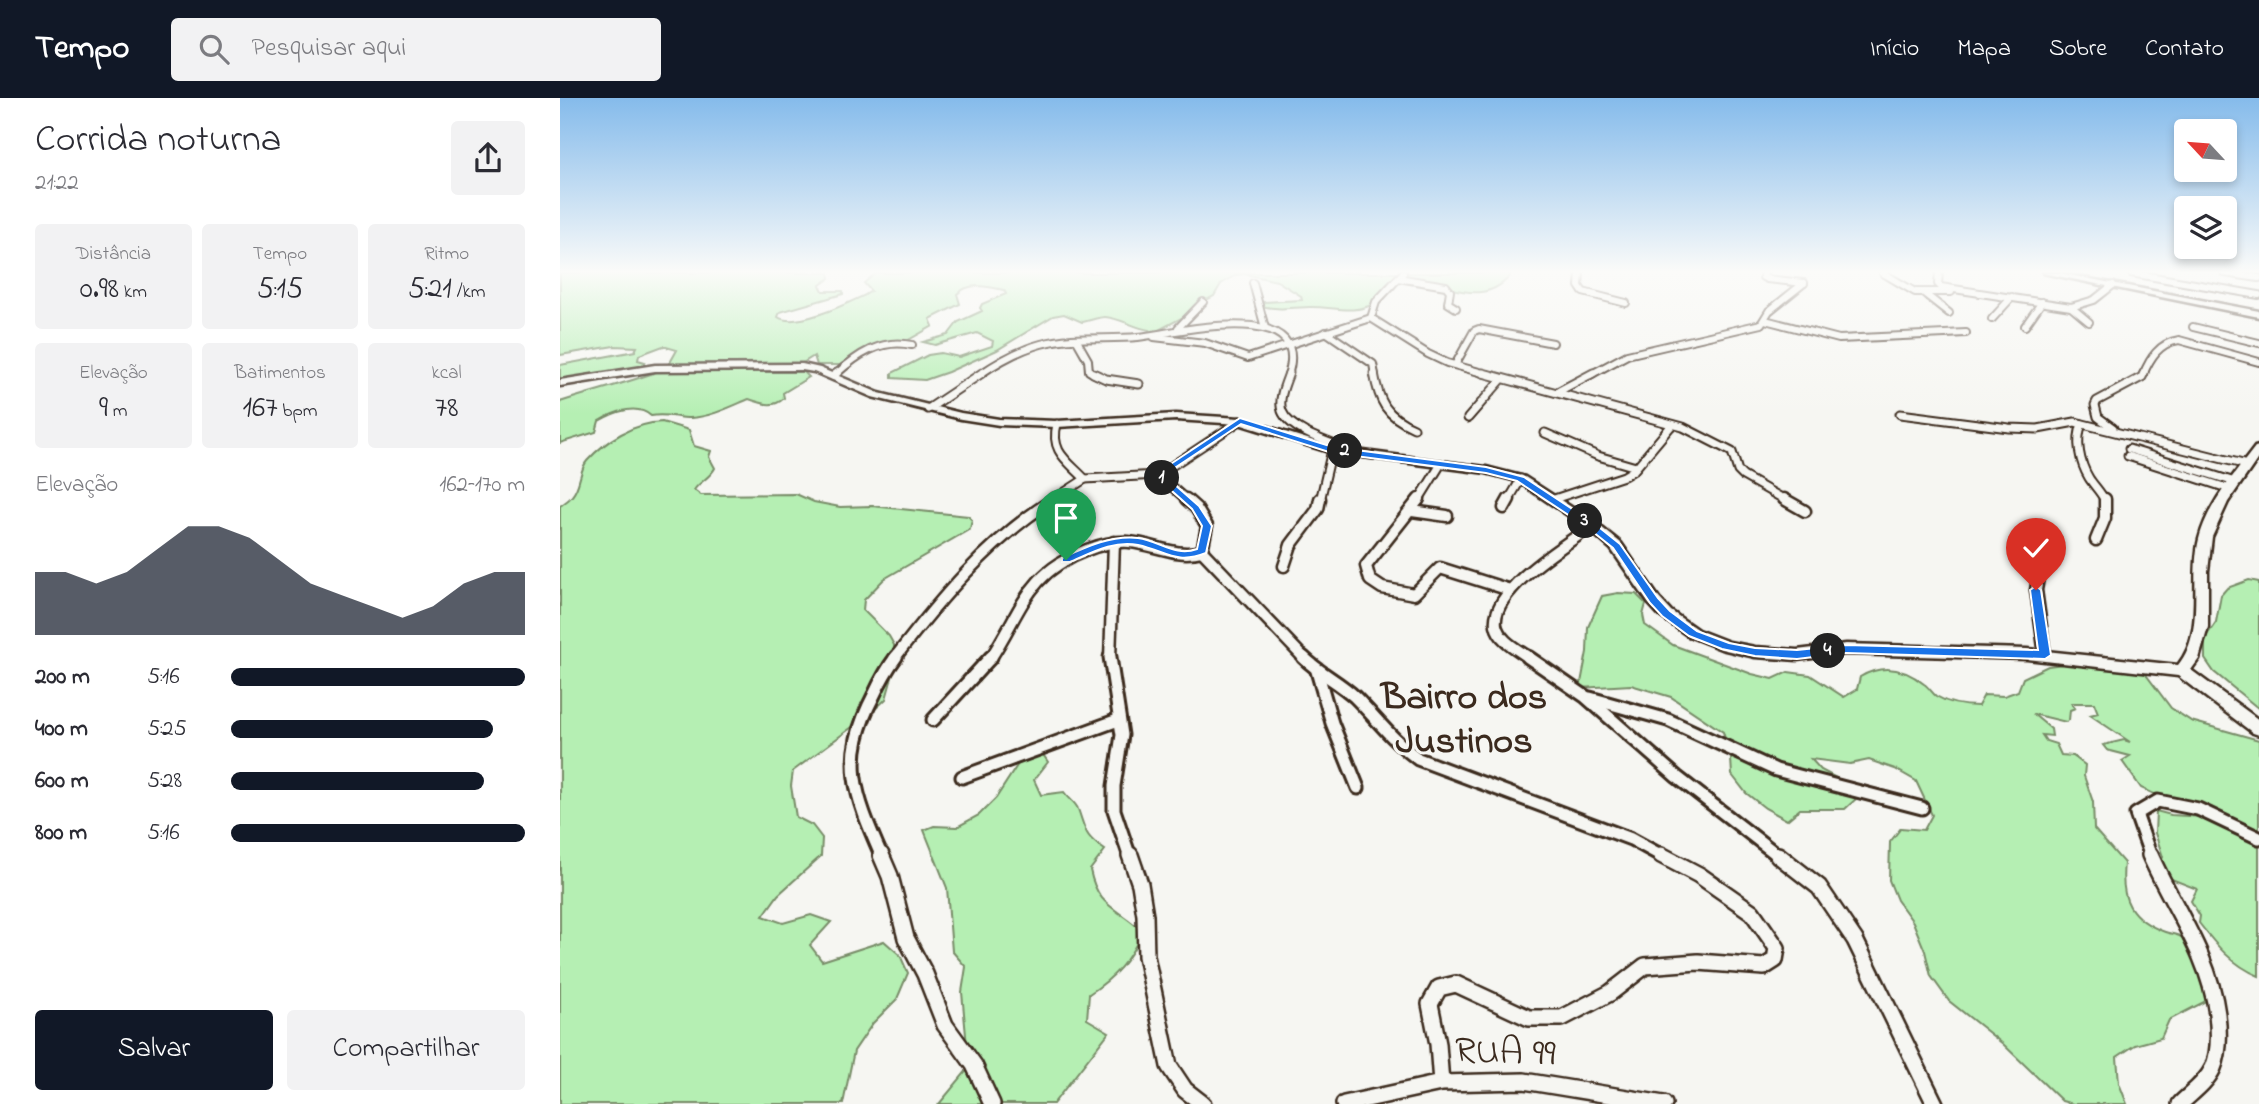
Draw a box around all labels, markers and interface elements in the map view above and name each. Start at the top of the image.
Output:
search box [171,18,661,81]
text: Tempo [35,25,129,73]
icon: search [195,30,233,68]
text: Pesquisar aqui [251,30,406,68]
text: Início [1870,32,1919,67]
text: Mapa [1957,32,2011,67]
text: Sobre [2049,32,2107,67]
text: Contato [2145,32,2224,67]
text: Corrida noturna [35,113,281,169]
north arrow [2174,119,2236,182]
map controls [2174,119,2237,259]
button: share [451,121,525,195]
text: 21:22 [35,167,79,200]
button: layers [2174,196,2237,259]
text: Distância [76,241,151,268]
text: Tempo [253,241,307,268]
text: Ritmo [424,241,469,268]
text: 0.98 [80,268,119,312]
text: 5:15 [257,268,303,312]
text: 5:21 [408,268,452,312]
text: km [119,279,147,306]
text: /km [452,279,486,306]
text: Elevação [79,360,148,387]
text: Batimentos [234,360,326,387]
text: kcal [432,360,462,387]
text: 9 [99,387,108,431]
text: 167 [243,387,278,431]
text: 78 [435,387,458,431]
text: m [108,398,128,425]
text: bpm [278,398,317,425]
pin: 2 [1328,434,1362,468]
text: 2 [1340,437,1349,464]
pin: 1 [1144,460,1180,496]
text: 1 [1158,464,1165,491]
text: Elevação [35,469,118,502]
text: 162–170 m [439,469,525,502]
pin [1036,488,1096,560]
icon: arrive [1047,499,1085,537]
pin: 3 [1567,504,1602,538]
text: 3 [1581,507,1588,534]
pin [2006,518,2066,590]
icon: check [2017,529,2055,567]
pin: 4 [1810,634,1846,668]
text: 4 [1824,637,1831,664]
text: 200 m [35,661,90,694]
text: 5:16 [147,661,180,694]
district label: Bairro dos Justinos [1379,671,1547,771]
text: 400 m [35,713,88,746]
text: 5:25 [147,713,187,746]
text: 600 m [35,765,89,798]
text: 5:28 [147,765,182,798]
text: 800 m [35,817,87,850]
text: 5:16 [147,817,180,850]
button: Salvar [35,1010,273,1090]
button: Compartilhar [287,1010,525,1090]
street label: RUA 99 [1454,1024,1557,1084]

